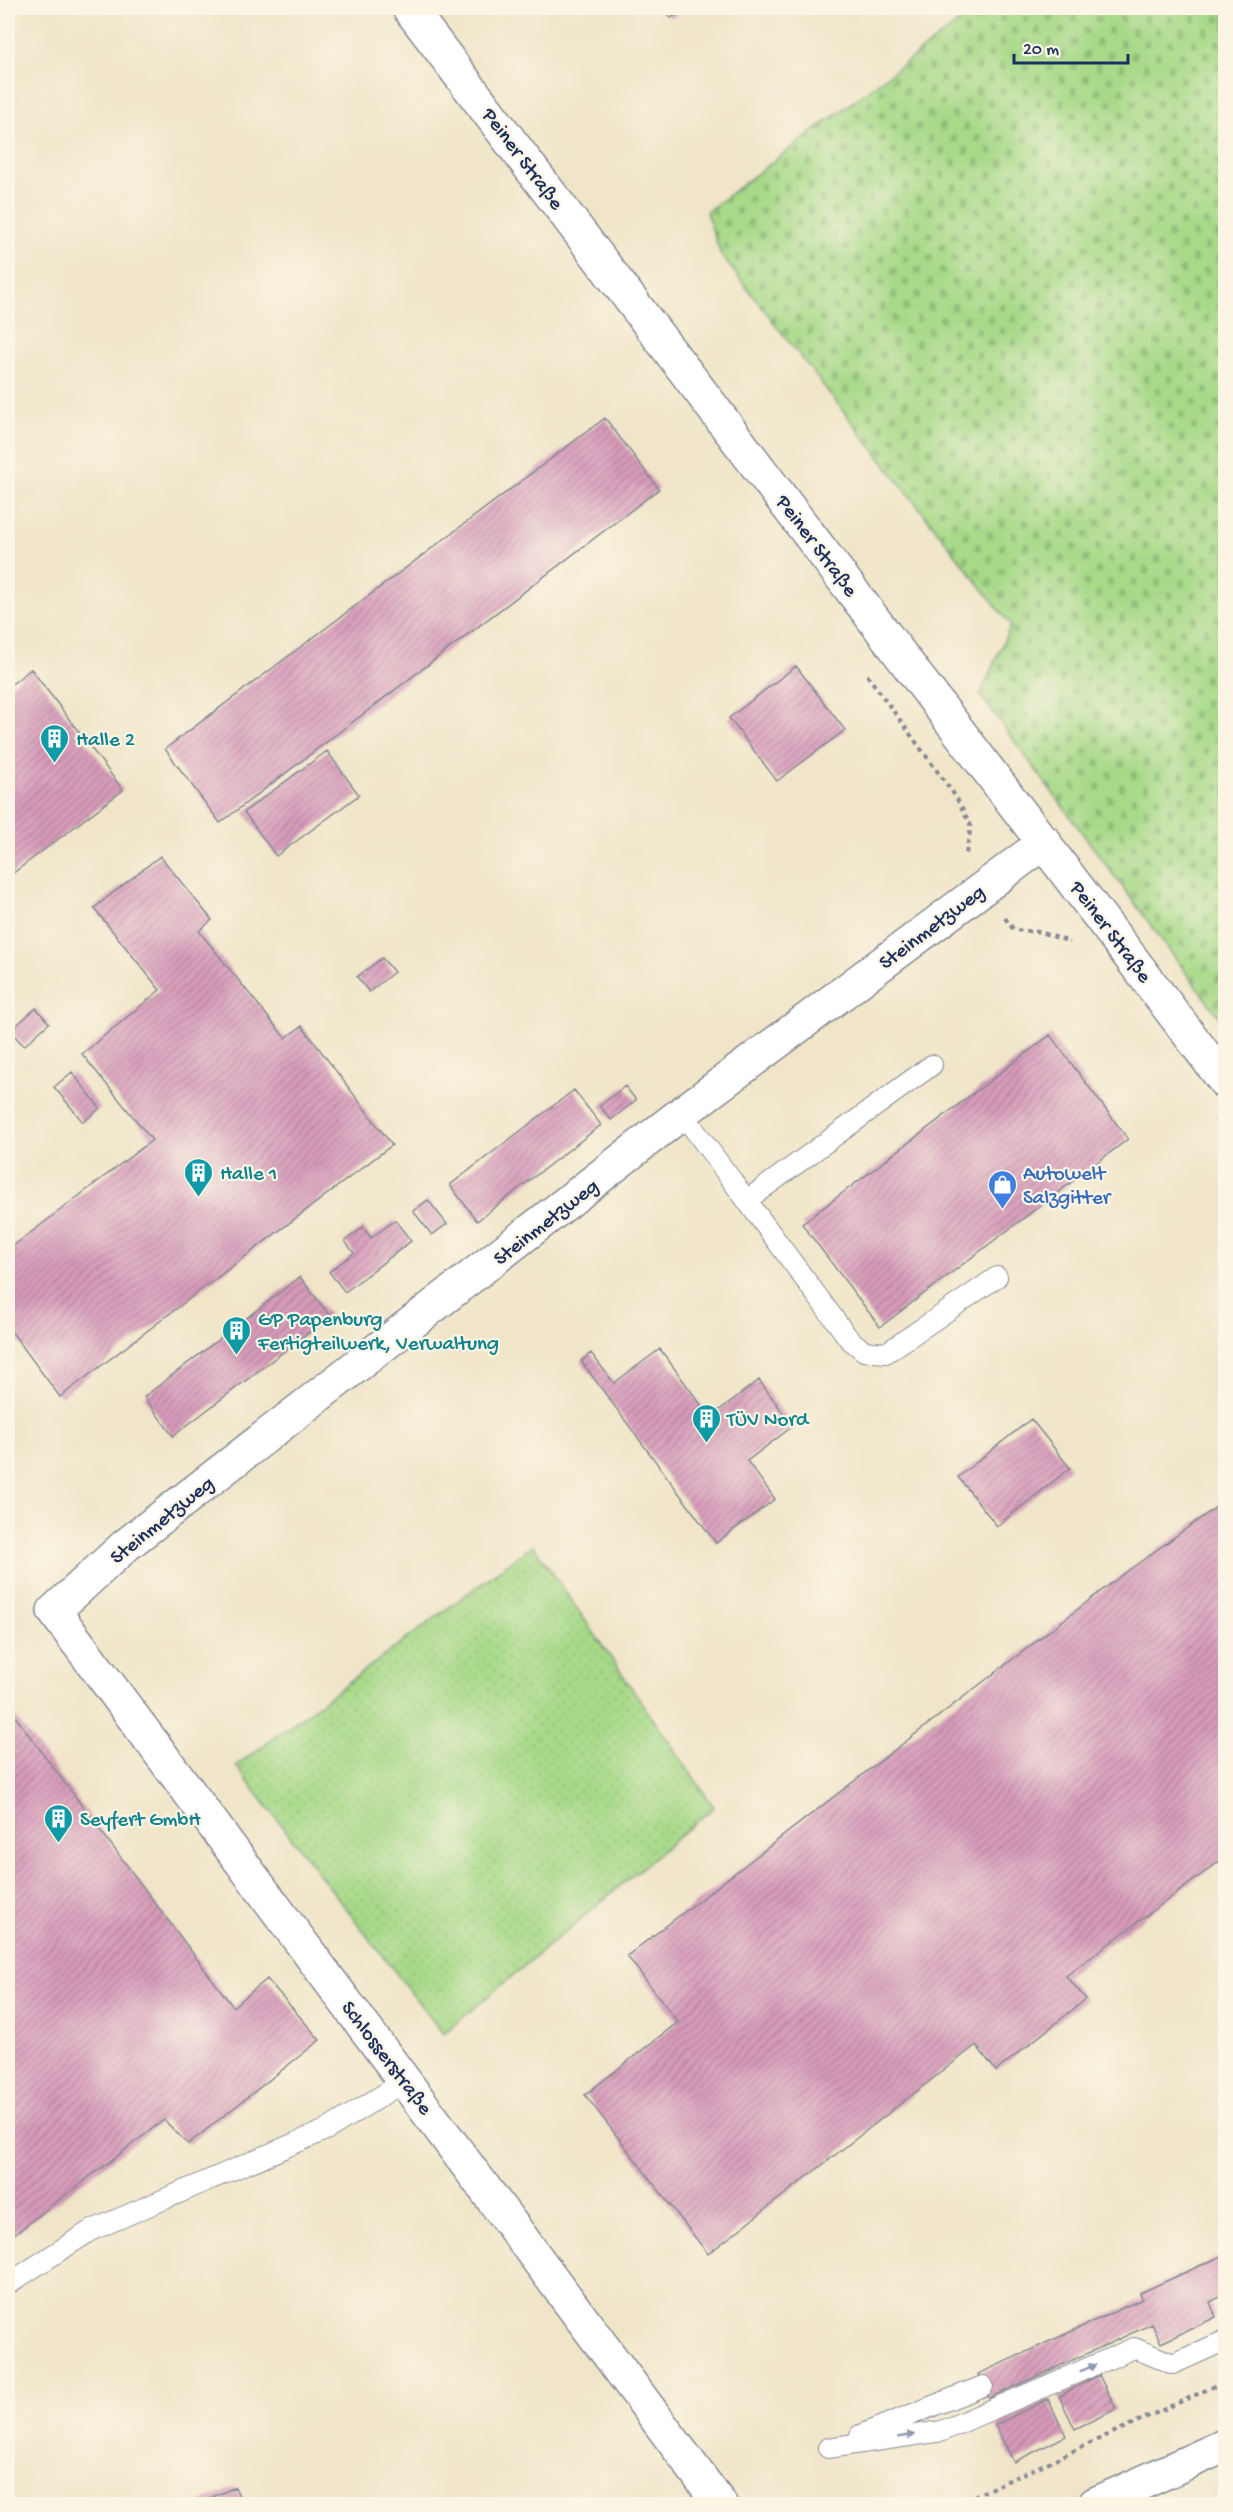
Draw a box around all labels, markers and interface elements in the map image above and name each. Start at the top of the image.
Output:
scale bar [1014,27,1128,65]
text: 20 m [1023,40,1059,61]
street label: Peiner Straße [474,103,568,217]
street label: Peiner Straße [768,490,862,604]
building icon: Halle 2 [39,722,71,764]
place label: Halle 2 [76,729,135,754]
street label: Peiner Straße [1062,876,1156,990]
street label: Steinmetzweg [875,881,991,977]
building icon: Halle 1 [183,1156,215,1198]
place label: Halle 1 [220,1163,277,1188]
place label: Autowelt Salzgitter [1023,1163,1112,1212]
shop icon: Autowelt Salzgitter [986,1168,1018,1210]
street label: Steinmetzweg [490,1175,605,1272]
place label: GP Papenburg Fertigteilwerk, Verwaltung [257,1309,499,1358]
building icon: GP Papenburg Fertigteilwerk, Verwaltung [221,1314,253,1356]
building icon: TÜV Nord [690,1402,722,1444]
place label: TÜV Nord [726,1409,810,1434]
street label: Steinmetzweg [106,1472,220,1571]
building icon: Seyfert GmbH [43,1802,75,1844]
place label: Seyfert GmbH [80,1809,201,1834]
street label: Schlosserstraße [334,1997,437,2122]
one-way arrow [1079,2363,1097,2372]
one-way arrow [897,2432,916,2441]

